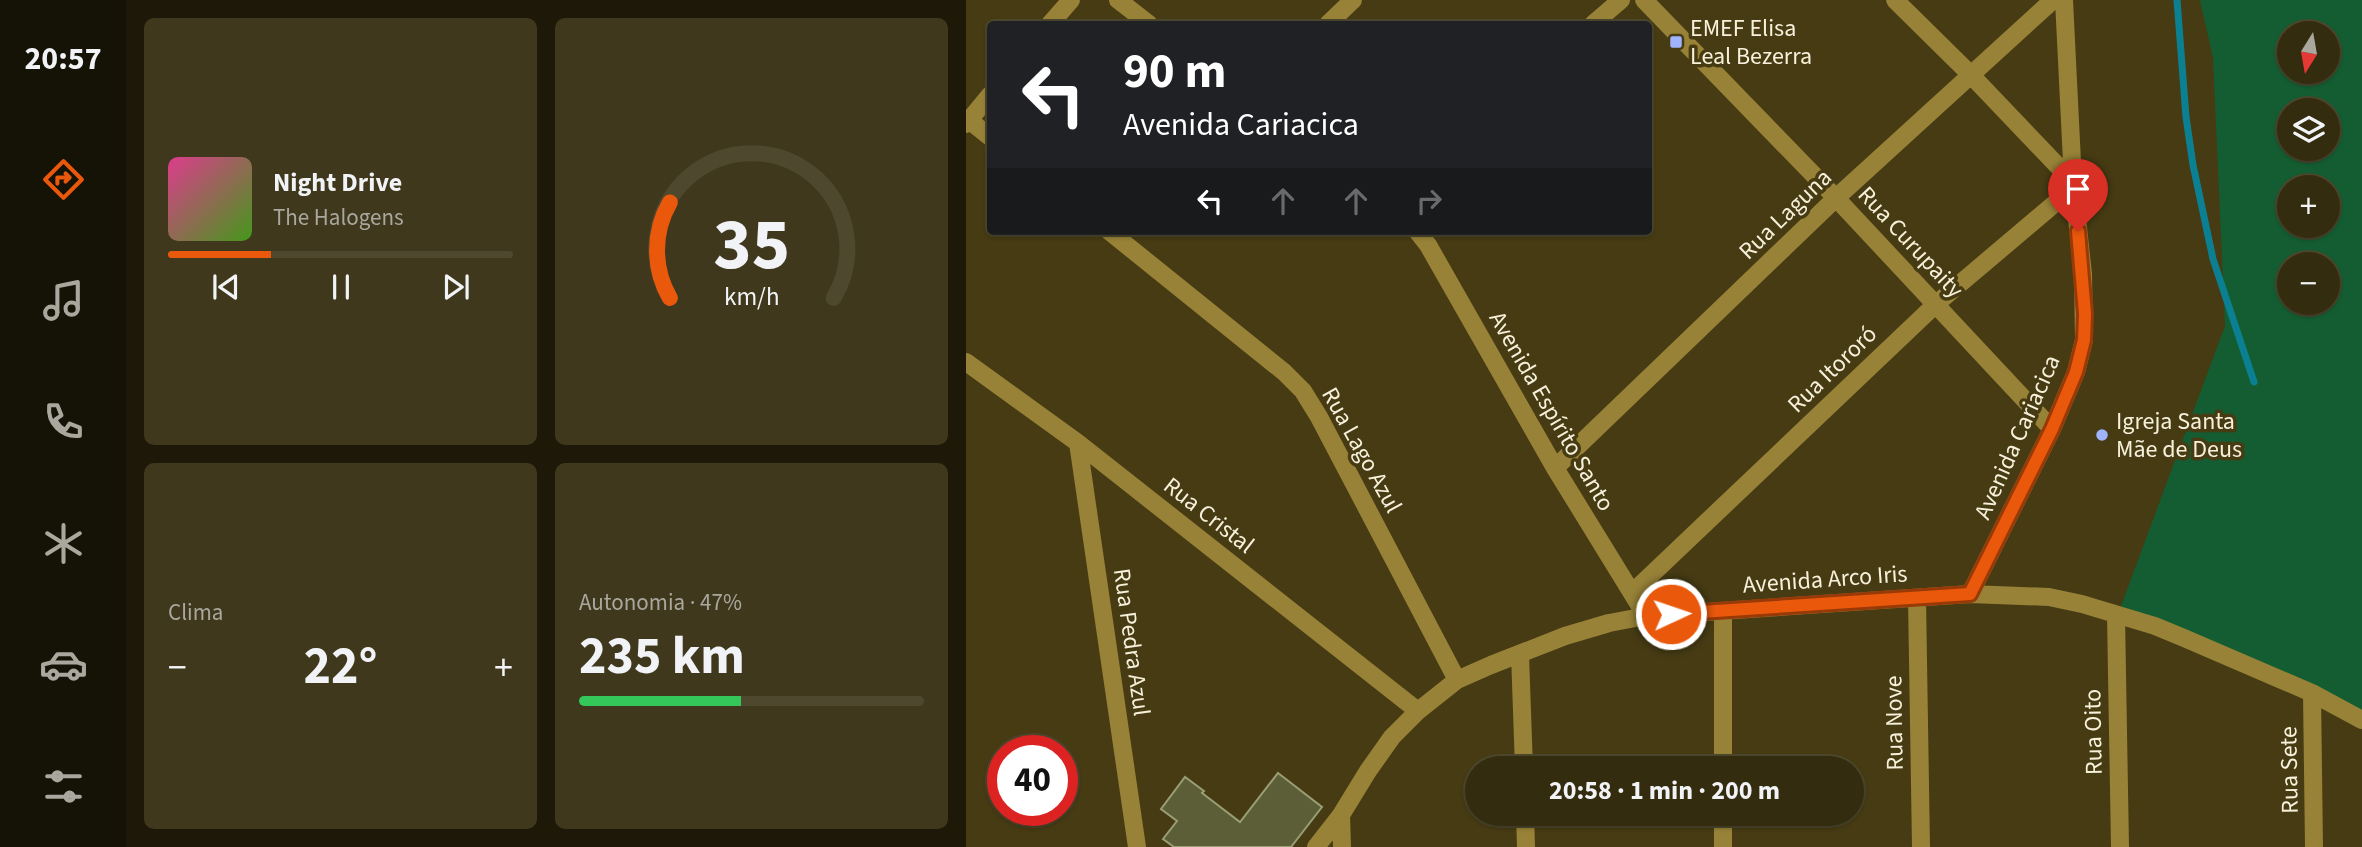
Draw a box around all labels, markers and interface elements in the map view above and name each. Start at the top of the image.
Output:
place label: EMEF Elisa Leal Bezerra [1690,11,1812,74]
north arrow [2277,21,2340,84]
map controls [2277,21,2340,315]
marker: EMEF Elisa Leal Bezerra [1668,34,1684,50]
text: 20:57 [24,36,102,82]
text: 90 m [1123,37,1227,107]
icon: left [1008,49,1099,140]
button: layers [2277,98,2340,161]
text: Avenida Cariacica [1123,102,1359,148]
icon: directions [39,155,88,204]
pin [2048,159,2108,231]
street label: Rua Laguna [1731,161,1840,268]
text: Night Drive [273,164,402,201]
icon: arrive [2059,170,2097,208]
button: + [2277,175,2340,238]
street label: Rua Curupaity [1849,179,1972,306]
icon: left [1191,182,1229,220]
icon: ahead [1264,182,1302,220]
icon: ahead [1337,182,1375,220]
icon: right [1410,182,1448,220]
text: 35 [713,193,790,297]
text: The Halogens [273,201,404,234]
button: − [2277,252,2340,315]
icon: previous [207,268,245,306]
icon: pause [322,268,360,306]
icon: next [437,268,475,306]
icon: music [39,276,88,325]
text: km/h [724,279,779,315]
street label: Avenida Espírito Santo [1480,305,1623,518]
street label: Rua Itororó [1780,318,1885,421]
street label: Avenida Cariacica [1965,349,2069,525]
street label: Rua Lago Azul [1313,381,1411,520]
icon: phone [39,397,88,446]
place label: Igreja Santa Mãe de Deus [2116,404,2242,467]
marker: Igreja Santa Mãe de Deus [2094,427,2110,443]
street label: Rua Cristal [1156,469,1262,562]
icon: climate [39,519,88,568]
street label: Avenida Arco Iris [1741,556,1909,603]
street label: Rua Pedra Azul [1104,566,1159,718]
position arrow [1634,577,1708,651]
text: Autonomia · 47% [579,586,742,619]
text: Clima [168,596,223,629]
text: 235 km [579,620,745,694]
text: 22° [304,630,377,704]
icon: car [39,640,88,689]
text: − [168,641,187,695]
text: + [494,641,513,695]
street label: Rua Nove [1876,675,1913,771]
street label: Rua Oito [2075,689,2112,775]
street label: Rua Sete [2271,726,2308,814]
speed limit sign: 40 [987,735,1078,826]
icon: filters [39,762,88,811]
text: 20:58 · 1 min · 200 m [1549,772,1780,809]

